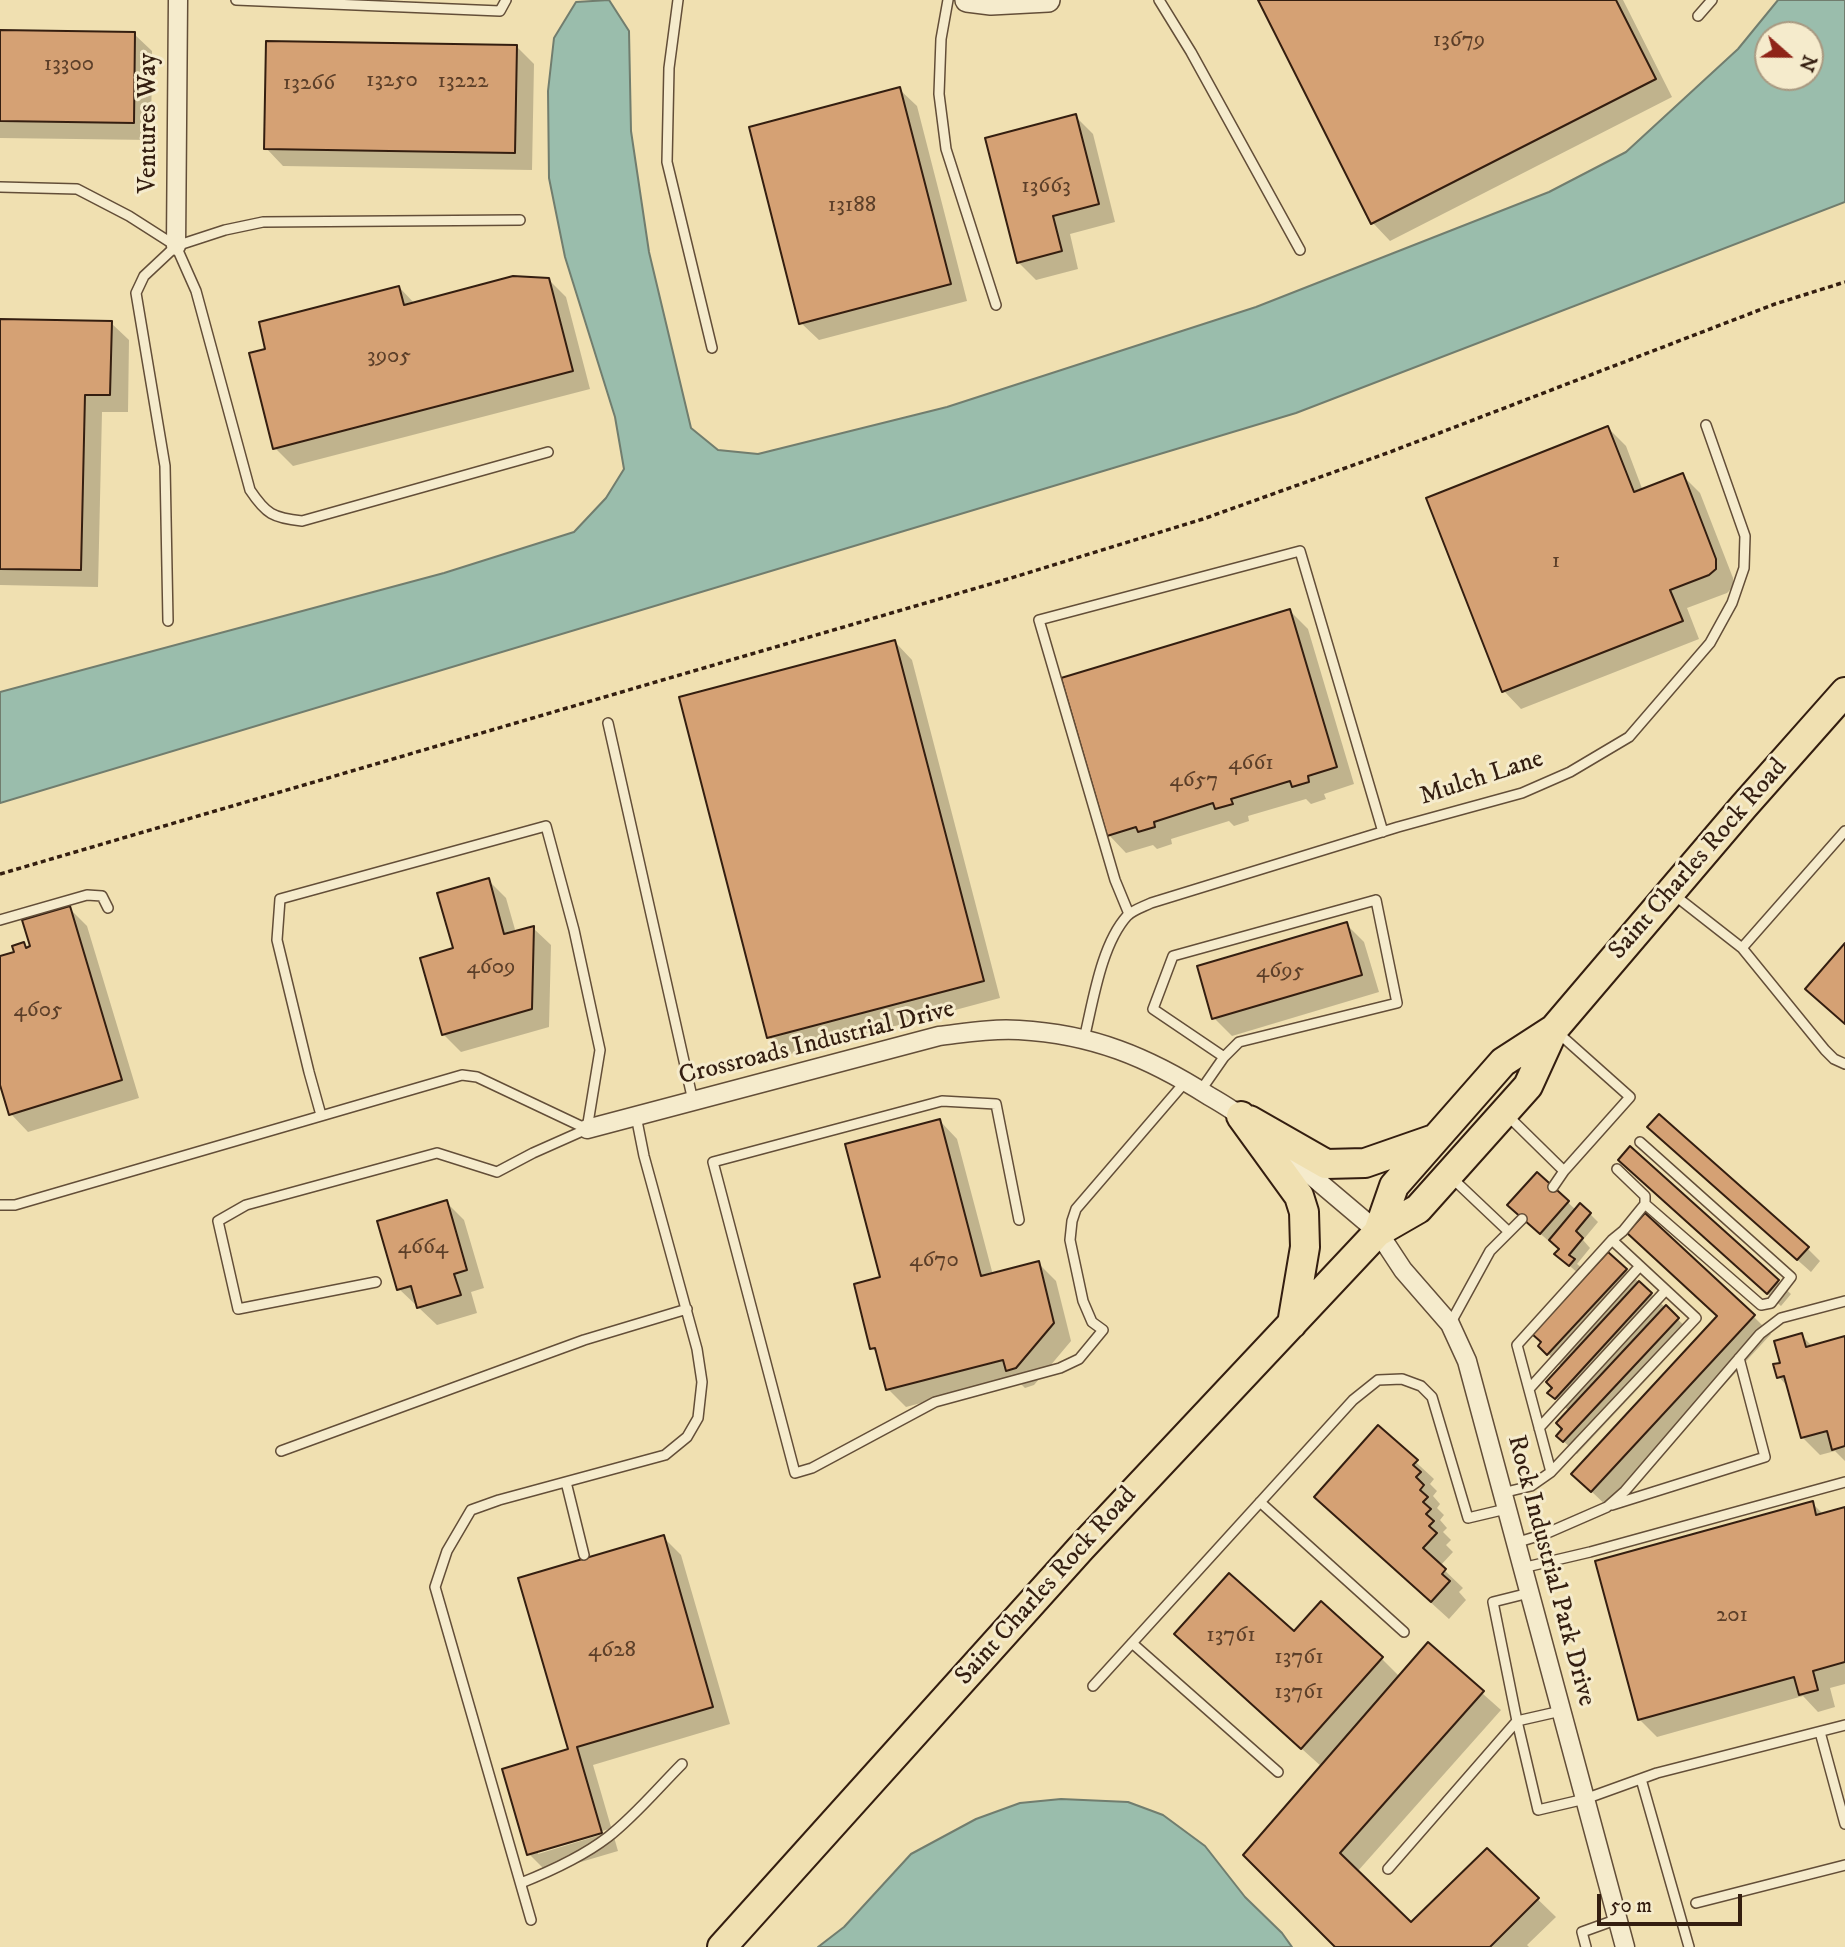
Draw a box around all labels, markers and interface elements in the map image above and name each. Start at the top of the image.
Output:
north arrow [1754,21,1824,91]
house number: 13679 [1433,27,1485,55]
house number: 13300 [44,51,94,79]
text: N [1794,52,1821,74]
street label: Ventures Way [134,53,166,193]
house number: 13250 [366,67,418,95]
house number: 13222 [438,68,488,96]
house number: 13266 [283,70,335,98]
house number: 13663 [1021,173,1071,201]
house number: 13188 [828,192,876,220]
house number: 3905 [367,343,411,371]
house number: 1 [1552,548,1560,576]
street label: Mulch Lane [1416,744,1548,814]
house number: 4661 [1228,750,1274,778]
street label: Saint Charles Rock Road [1603,753,1795,967]
house number: 4657 [1170,767,1218,795]
house number: 4609 [466,954,516,982]
house number: 4695 [1256,958,1304,986]
street label: Crossroads Industrial Drive [676,995,958,1093]
house number: 4605 [13,997,63,1025]
house number: 4664 [398,1234,448,1262]
house number: 4670 [909,1247,959,1275]
street label: Rock Industrial Park Drive [1499,1432,1601,1710]
street label: Saint Charles Rock Road [950,1481,1144,1693]
house number: 201 [1716,1602,1748,1630]
house number: 13761 [1206,1622,1256,1650]
house number: 4628 [588,1637,636,1665]
house number: 13761 [1274,1644,1324,1672]
house number: 13761 [1274,1679,1324,1707]
scale bar [1600,1881,1745,1925]
text: 50 m [1610,1893,1652,1919]

